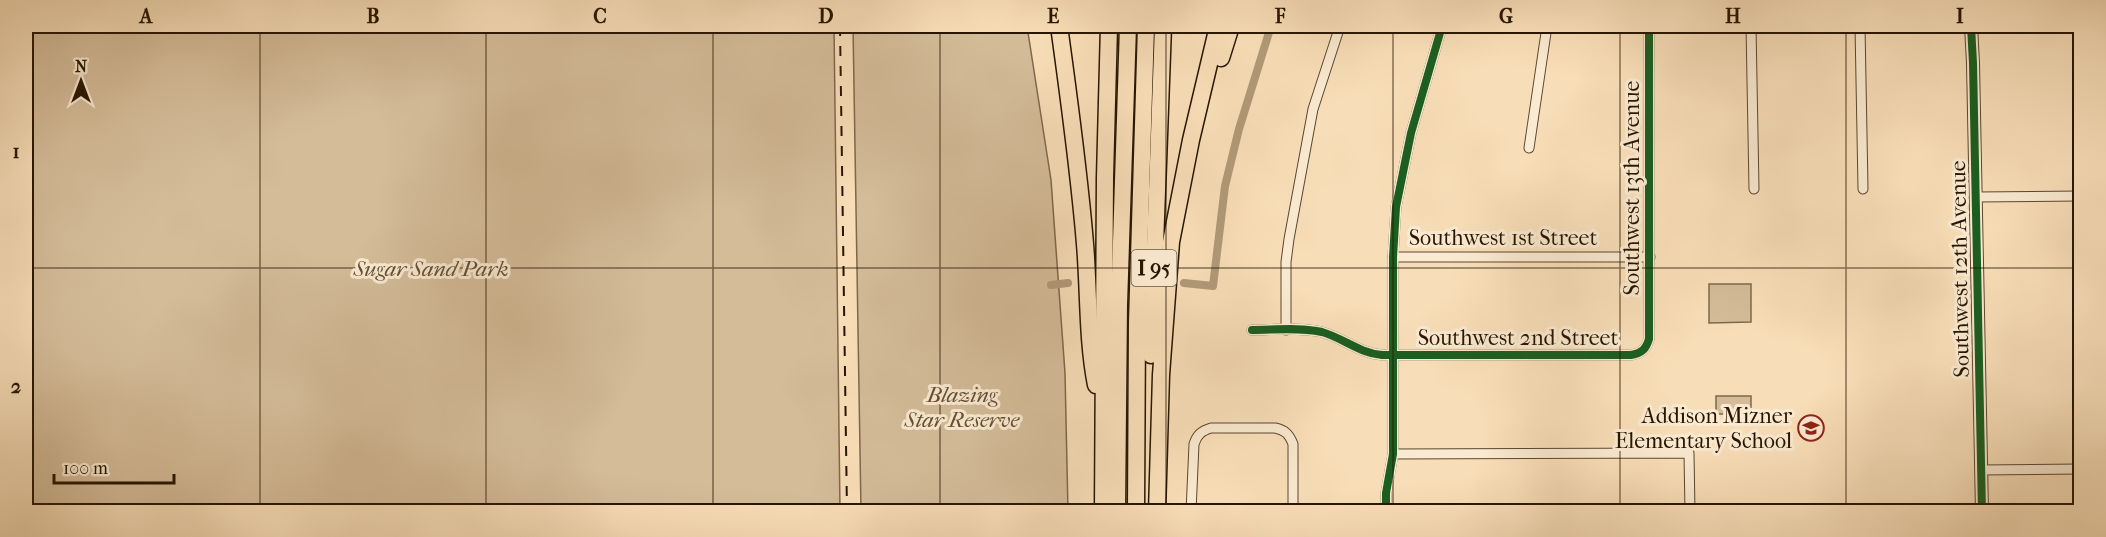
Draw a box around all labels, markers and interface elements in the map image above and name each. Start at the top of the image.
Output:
text: A [138,5,154,28]
text: B [366,5,380,28]
text: C [593,5,607,28]
text: D [818,5,834,28]
text: E [1047,5,1059,28]
text: F [1274,5,1286,28]
text: G [1499,5,1513,28]
text: H [1725,5,1741,28]
text: I [1956,5,1964,28]
north arrow [51,51,111,111]
text: N [75,57,88,76]
street label: Southwest 13th Avenue [1619,81,1645,295]
text: 1 [12,140,20,163]
street label: Southwest 12th Avenue [1945,160,1975,378]
street label: Southwest 1st Street [1409,225,1597,251]
road number: I 95 [1132,250,1176,286]
park label: Sugar Sand Park [352,256,509,282]
street label: Southwest 2nd Street [1418,325,1618,351]
text: 2 [11,375,21,398]
park label: Blazing Star Reserve [904,382,1021,433]
place label: Addison Mizner Elementary School [1615,403,1793,454]
school or university icon: Addison Mizner Elementary School [1796,413,1826,443]
scale bar [54,447,174,485]
text: 100 m [63,458,108,479]

